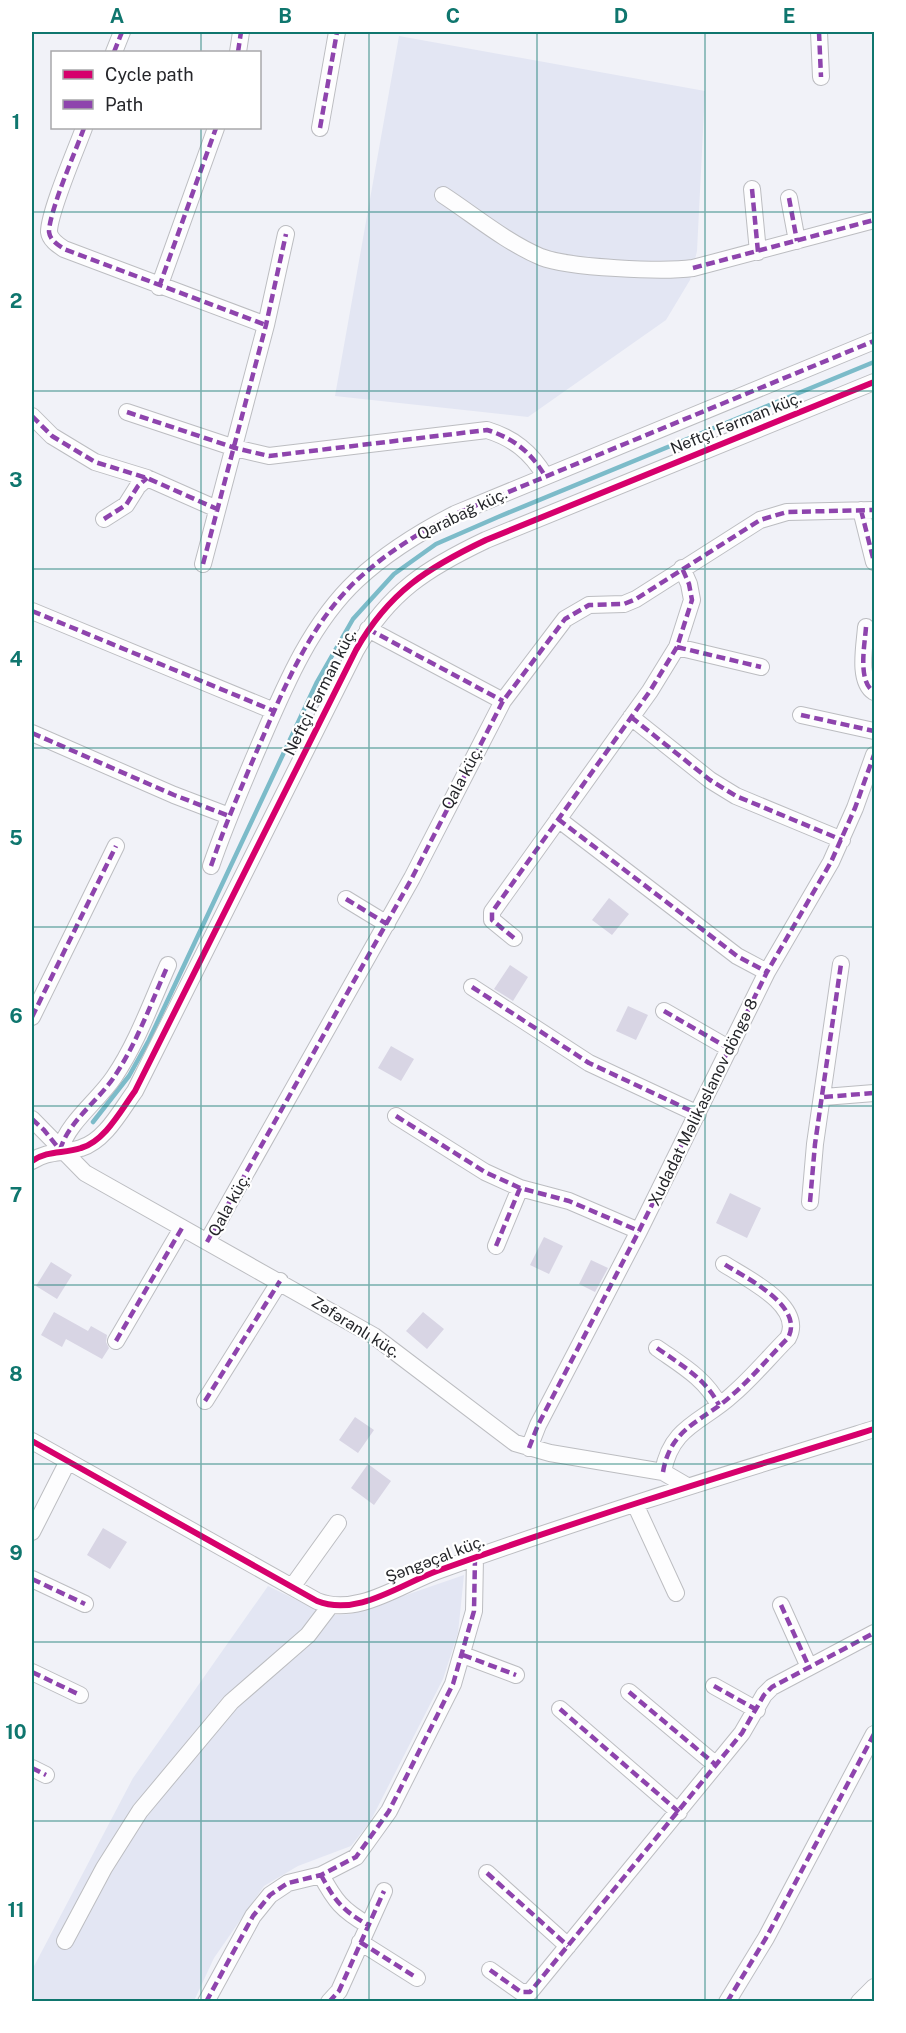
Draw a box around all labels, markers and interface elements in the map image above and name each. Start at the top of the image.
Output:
text: A [110,4,124,28]
text: B [278,4,292,28]
text: C [446,4,460,28]
text: D [614,4,628,28]
text: E [783,4,795,28]
legend [51,51,261,129]
text: Cycle path [105,64,194,85]
text: Path [105,94,143,115]
text: 1 [12,110,20,134]
text: 2 [10,289,22,313]
street label: Neftçi Fərman küç. [668,388,804,458]
text: 3 [9,468,23,492]
street label: Qarabağ küç. [414,484,510,544]
street label: Neftçi Fərman küç. [280,625,360,759]
text: 4 [9,647,23,671]
street label: Qala küç. [438,743,486,813]
text: 5 [9,826,23,850]
street label: Xudadat Məlikaslanov döngə 8 [644,995,762,1209]
text: 6 [9,1004,23,1028]
street label: Qala küç. [204,1170,254,1240]
text: 7 [10,1183,22,1207]
street label: Zəfəranlı küç. [308,1292,404,1362]
text: 8 [9,1362,23,1386]
street label: Şəngəçal küç. [383,1531,487,1587]
text: 9 [9,1541,23,1565]
text: 10 [5,1720,27,1744]
text: 11 [7,1898,25,1922]

